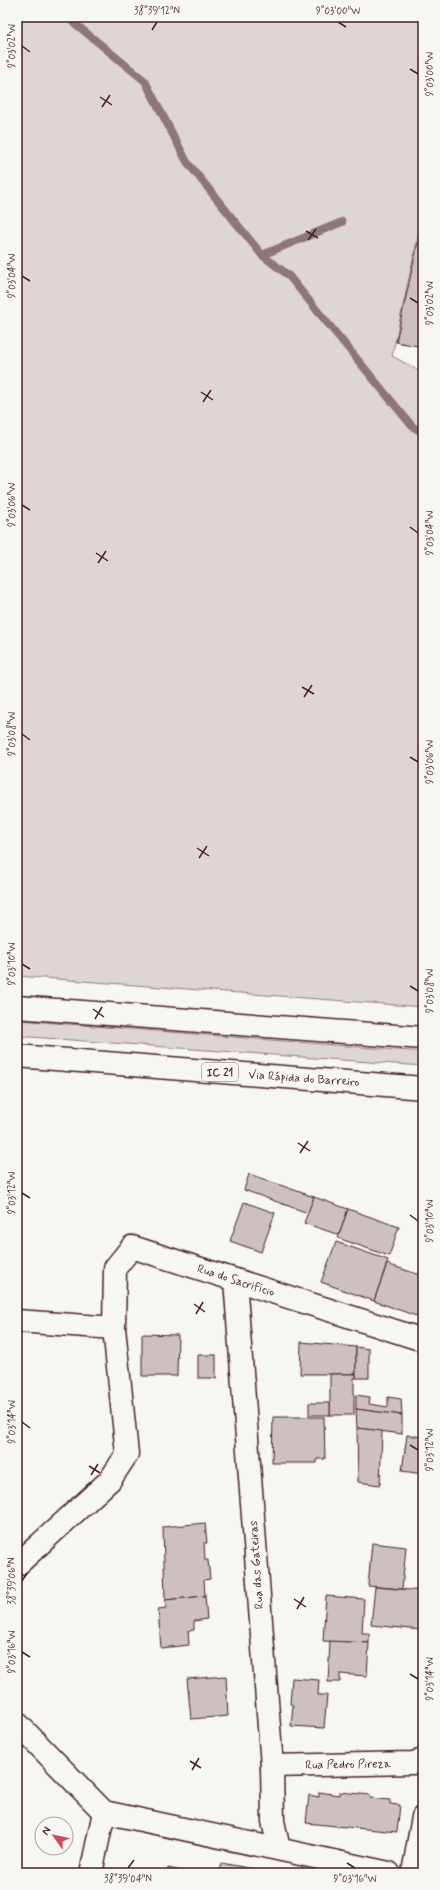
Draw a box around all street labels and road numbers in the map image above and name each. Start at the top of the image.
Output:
road number: IC 21 [202,1063,238,1081]
street label: Via Rápida do Barreiro [248,1067,360,1091]
street label: Rua do Sacrifício [195,1261,277,1301]
street label: Rua das Gateiras [246,1520,268,1610]
street label: Rua Pedro Pireza [305,1756,392,1774]

